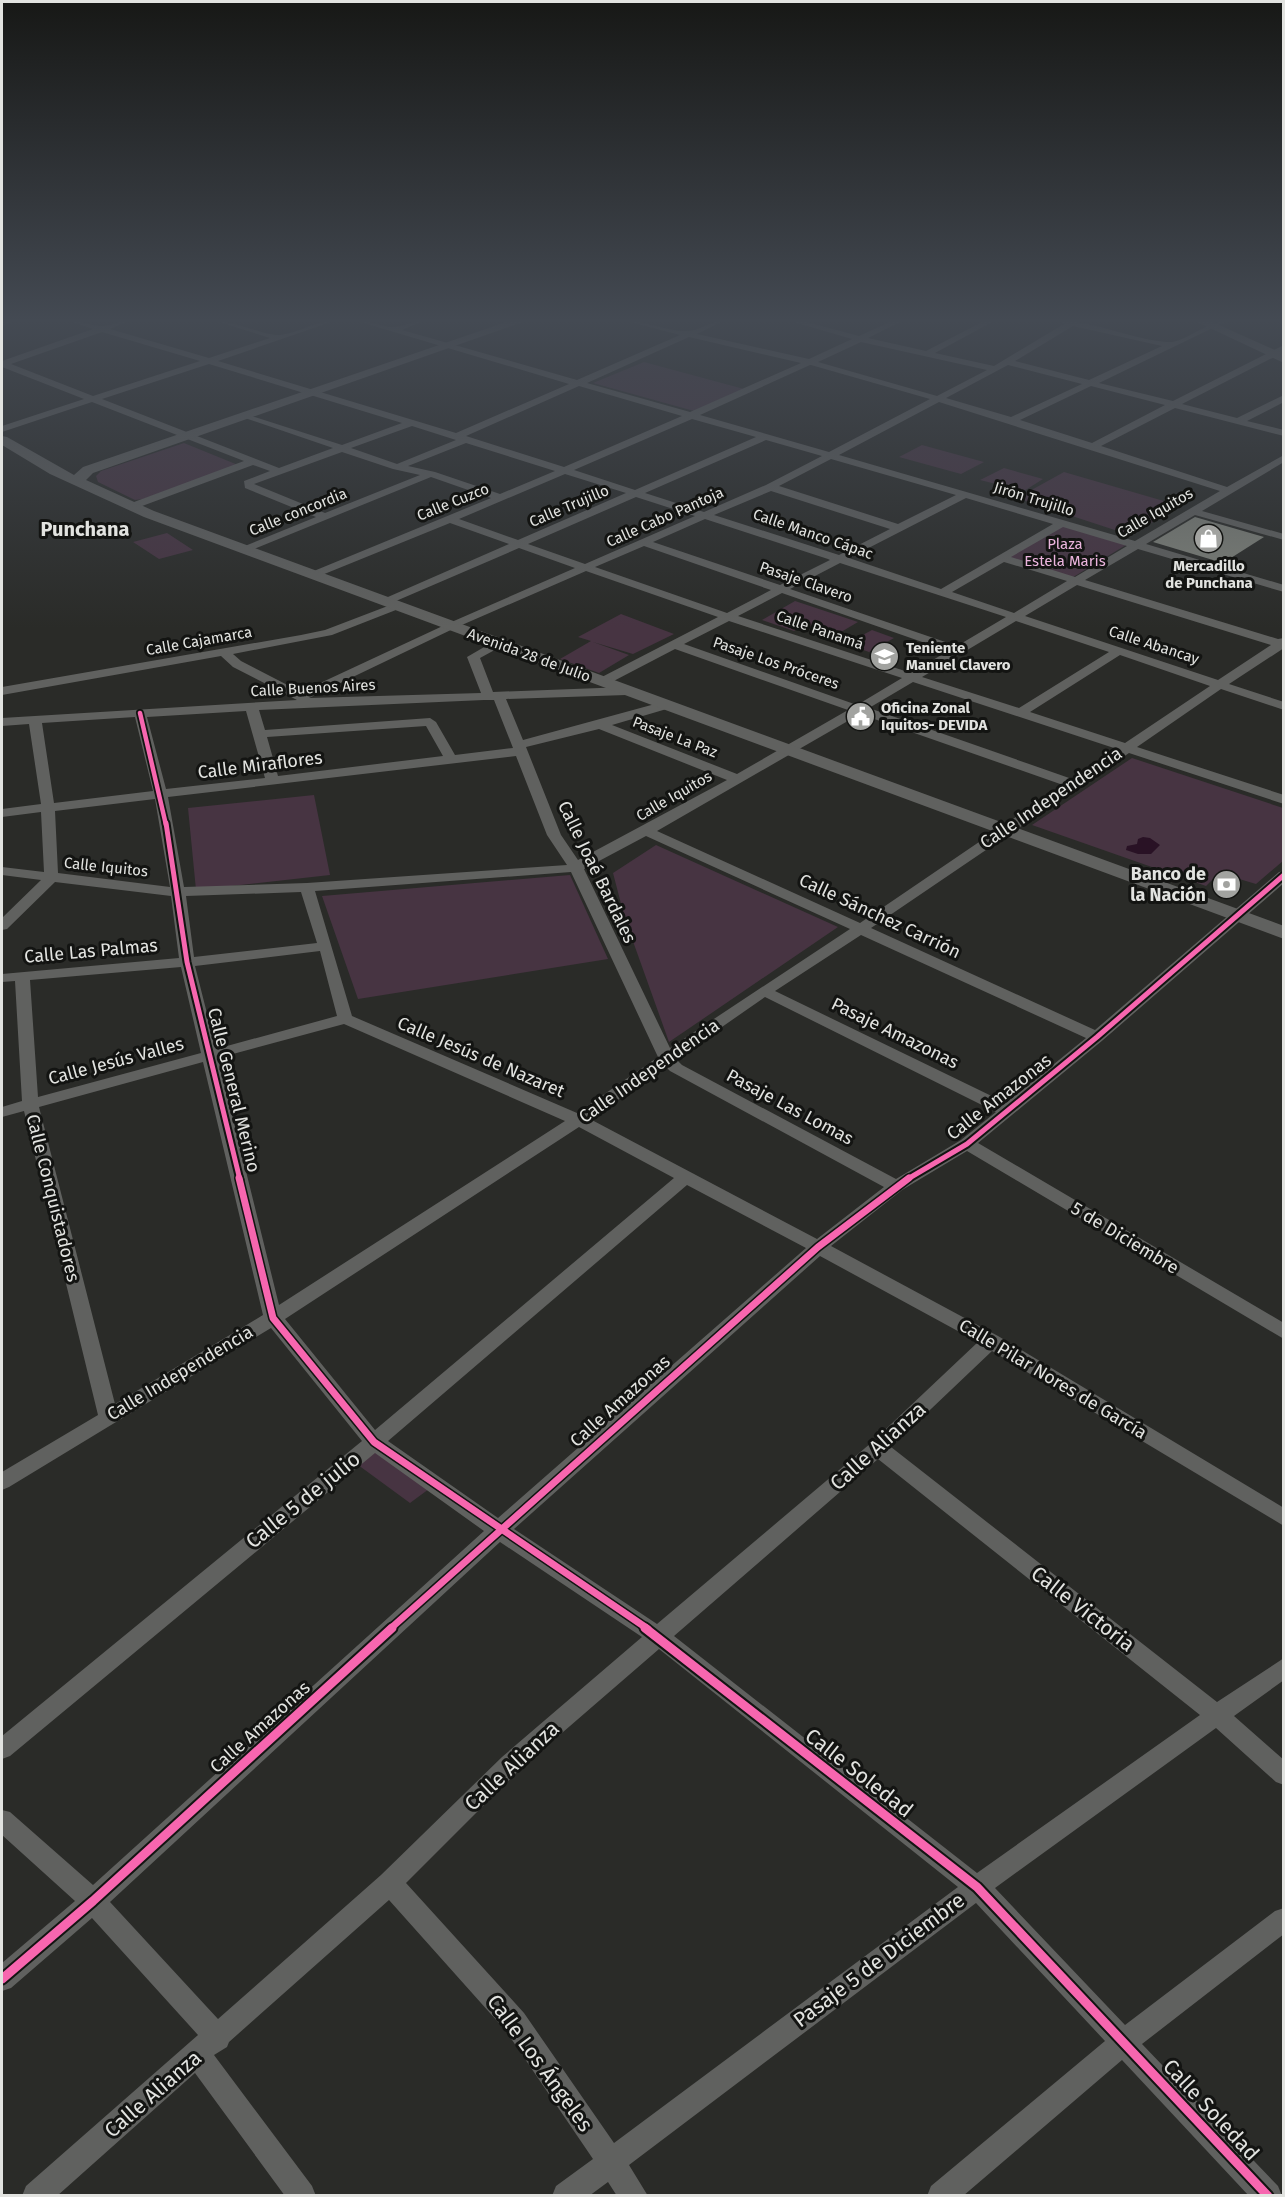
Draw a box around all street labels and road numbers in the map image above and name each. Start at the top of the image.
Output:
street label: Jirón Trujillo [991,478,1077,520]
street label: Calle Cuzco [414,479,492,525]
street label: Calle Trujillo [526,481,612,531]
street label: Calle Cabo Pantoja [604,483,726,551]
street label: Calle concordia [246,484,350,540]
street label: Calle Iquitos [1114,484,1196,542]
street label: Calle Manco Cápac [751,505,875,563]
street label: Pasaje Clavero [757,558,855,606]
street label: Calle Panamá [774,607,866,653]
street label: Calle Abancay [1107,622,1202,668]
street label: Calle Cajamarca [145,623,253,659]
street label: Avenida 28 de Julio [465,624,593,686]
street label: Pasaje Los Próceres [711,633,841,693]
street label: Calle Buenos Aires [250,676,376,700]
street label: Pasaje La Paz [630,713,720,762]
street label: Calle Independencia [976,742,1126,854]
street label: Calle Miraflores [196,746,324,784]
street label: Calle Iquitos [633,767,715,825]
street label: Calle Joaé Bardales [553,797,641,947]
street label: Calle Iquitos [63,854,149,880]
street label: Calle Sánchez Carrión [796,869,964,963]
street label: Calle Las Palmas [23,934,159,968]
street label: Pasaje Amazonas [828,993,962,1073]
street label: Calle General Merino [203,1005,265,1175]
street label: Calle Jesús de Nazaret [394,1012,568,1102]
street label: Calle Independencia [574,1014,724,1128]
street label: Calle Jesús Valles [46,1032,186,1090]
street label: Calle Amazonas [942,1049,1056,1145]
street label: Pasaje Las Lomas [723,1064,857,1150]
street label: Calle Conquistadores [22,1112,84,1284]
street label: 5 de Diciembre [1067,1197,1183,1279]
street label: Calle Pilar Nores de García [955,1314,1151,1444]
street label: Calle Independencia [103,1321,257,1425]
street label: Calle Amazonas [565,1350,675,1452]
street label: Calle Alianza [825,1396,931,1496]
street label: Calle 5 de julio [240,1446,366,1554]
street label: Calle Victoria [1026,1560,1140,1658]
street label: Calle Amazonas [205,1676,315,1778]
street label: Calle Alianza [459,1716,565,1816]
street label: Calle Soledad [800,1723,918,1823]
street label: Pasaje 5 de Diciembre [788,1887,970,2033]
street label: Calle Los Ángeles [482,1989,599,2137]
street label: Calle Alianza [99,2045,207,2143]
street label: Calle Soledad [1157,2054,1265,2166]

